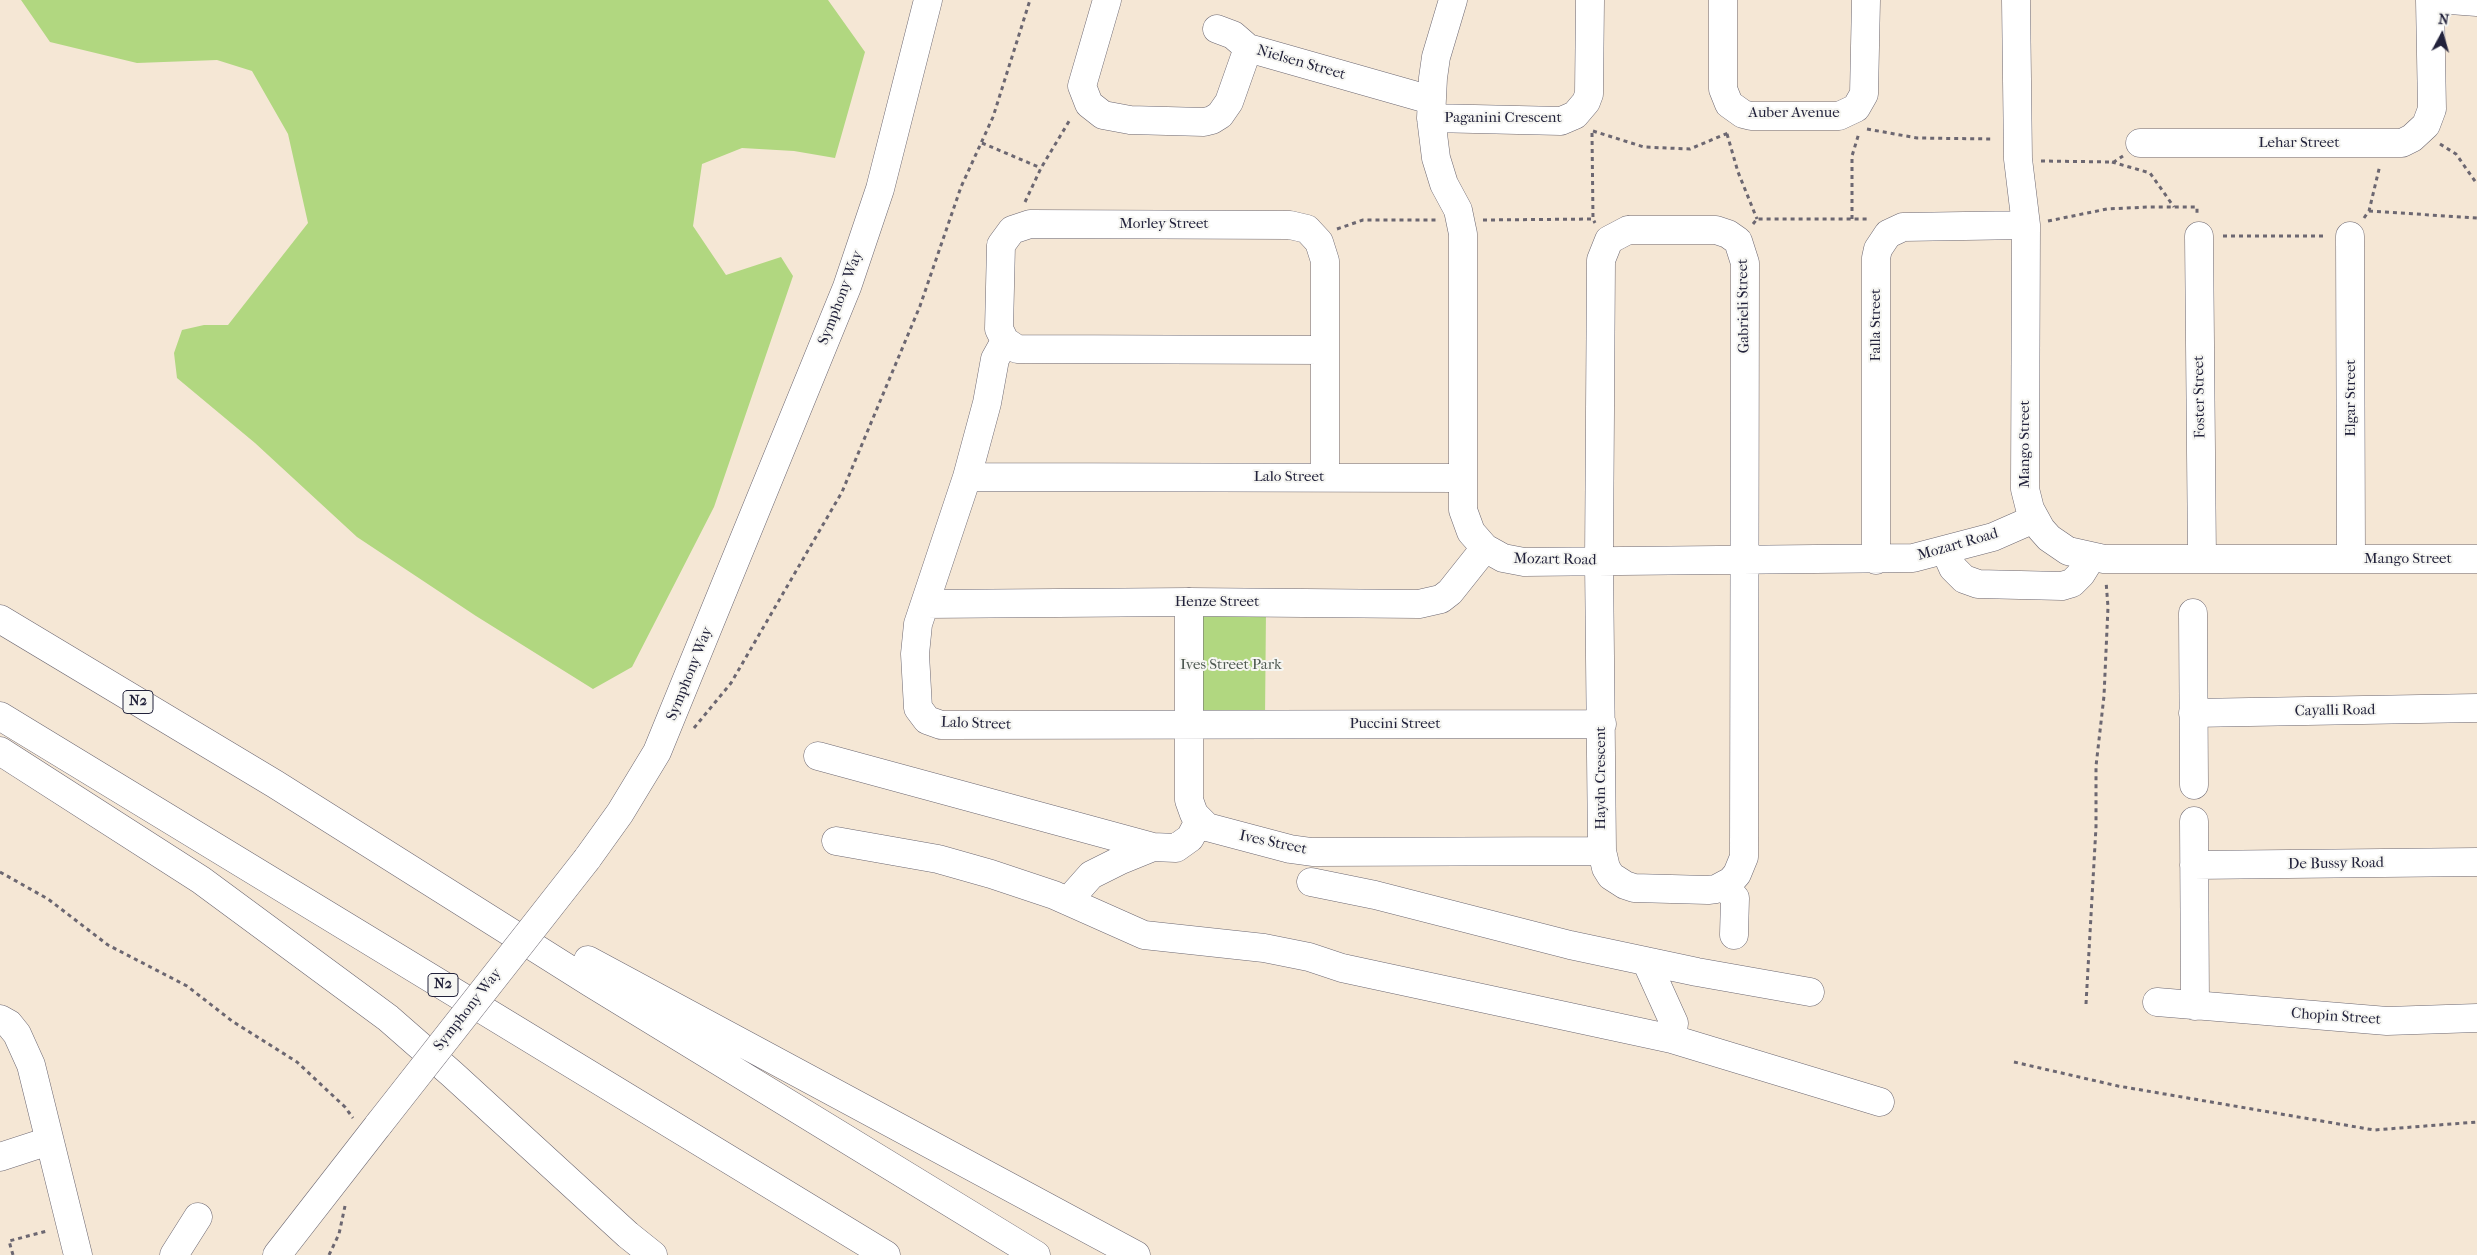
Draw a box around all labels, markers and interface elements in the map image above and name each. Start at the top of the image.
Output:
north arrow [2417,10,2467,60]
text: N [2437,11,2450,29]
street label: Nielsen Street [1255,42,1347,84]
street label: Auber Avenue [1748,104,1840,122]
street label: Paganini Crescent [1444,109,1562,127]
street label: Lehar Street [2258,134,2340,152]
street label: Morley Street [1119,215,1209,233]
street label: Symphony Way [815,248,867,348]
street label: Gabrieli Street [1734,258,1754,354]
street label: Falla Street [1867,289,1885,361]
street label: Foster Street [2190,355,2210,439]
street label: Elgar Street [2342,359,2360,437]
street label: Mango Street [2016,400,2034,488]
street label: Lalo Street [1254,468,1324,486]
street label: Mozart Road [1916,525,2000,565]
street label: Mozart Road [1513,550,1597,570]
street label: Mango Street [2364,550,2452,568]
street label: Henze Street [1175,593,1259,611]
street label: Symphony Way [663,624,717,724]
park label: Ives Street Park [1180,656,1282,674]
road number: N2 [123,690,153,714]
street label: Cayalli Road [2294,701,2376,721]
street label: Lalo Street [940,714,1012,734]
street label: Puccini Street [1349,715,1441,733]
street label: Haydn Crescent [1592,726,1610,830]
street label: Ives Street [1238,827,1308,859]
street label: De Bussy Road [2288,854,2384,874]
street label: Symphony Way [430,965,506,1055]
road number: N2 [428,974,458,996]
street label: Chopin Street [2290,1005,2382,1029]

